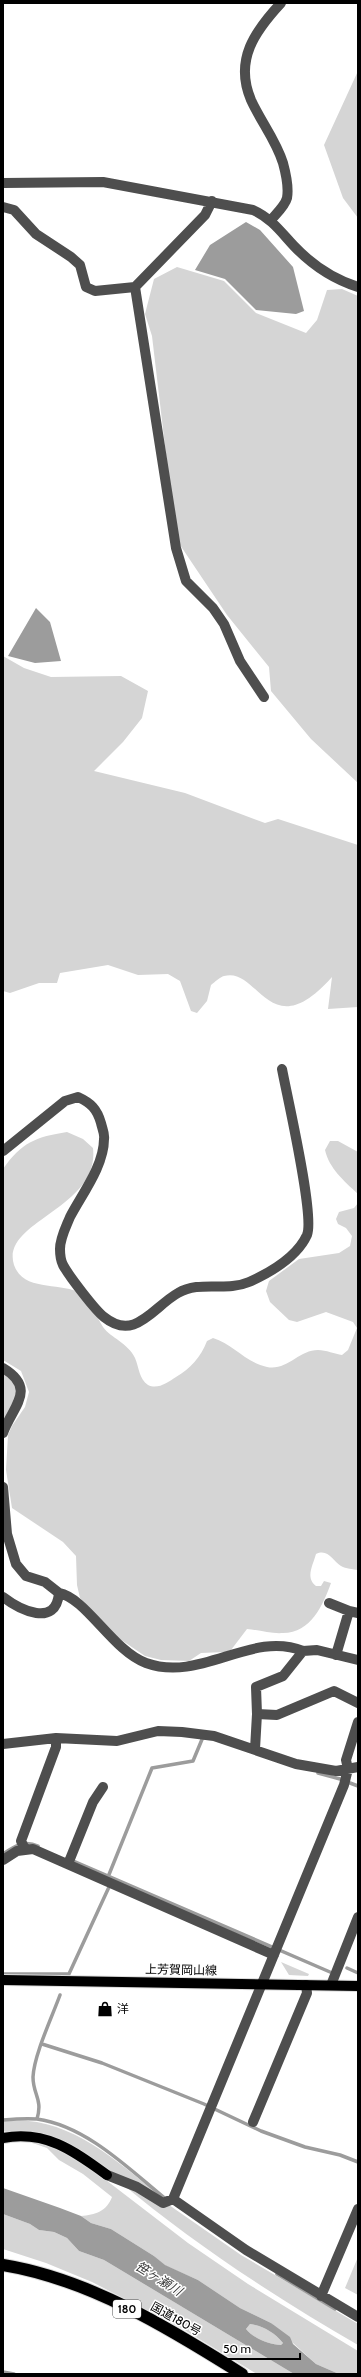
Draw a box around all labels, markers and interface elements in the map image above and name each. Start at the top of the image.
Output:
street label: 上芳賀岡山線 [145,1961,217,1978]
shop icon: 洋 [96,2000,114,2018]
place label: 洋 [117,2001,129,2016]
water label: 笹ヶ瀬川 [133,2257,187,2300]
street label: 国道180号 [148,2299,204,2339]
road number: 180 [113,2300,141,2318]
scale bar [217,2335,300,2361]
text: 50 m [223,2341,251,2356]

